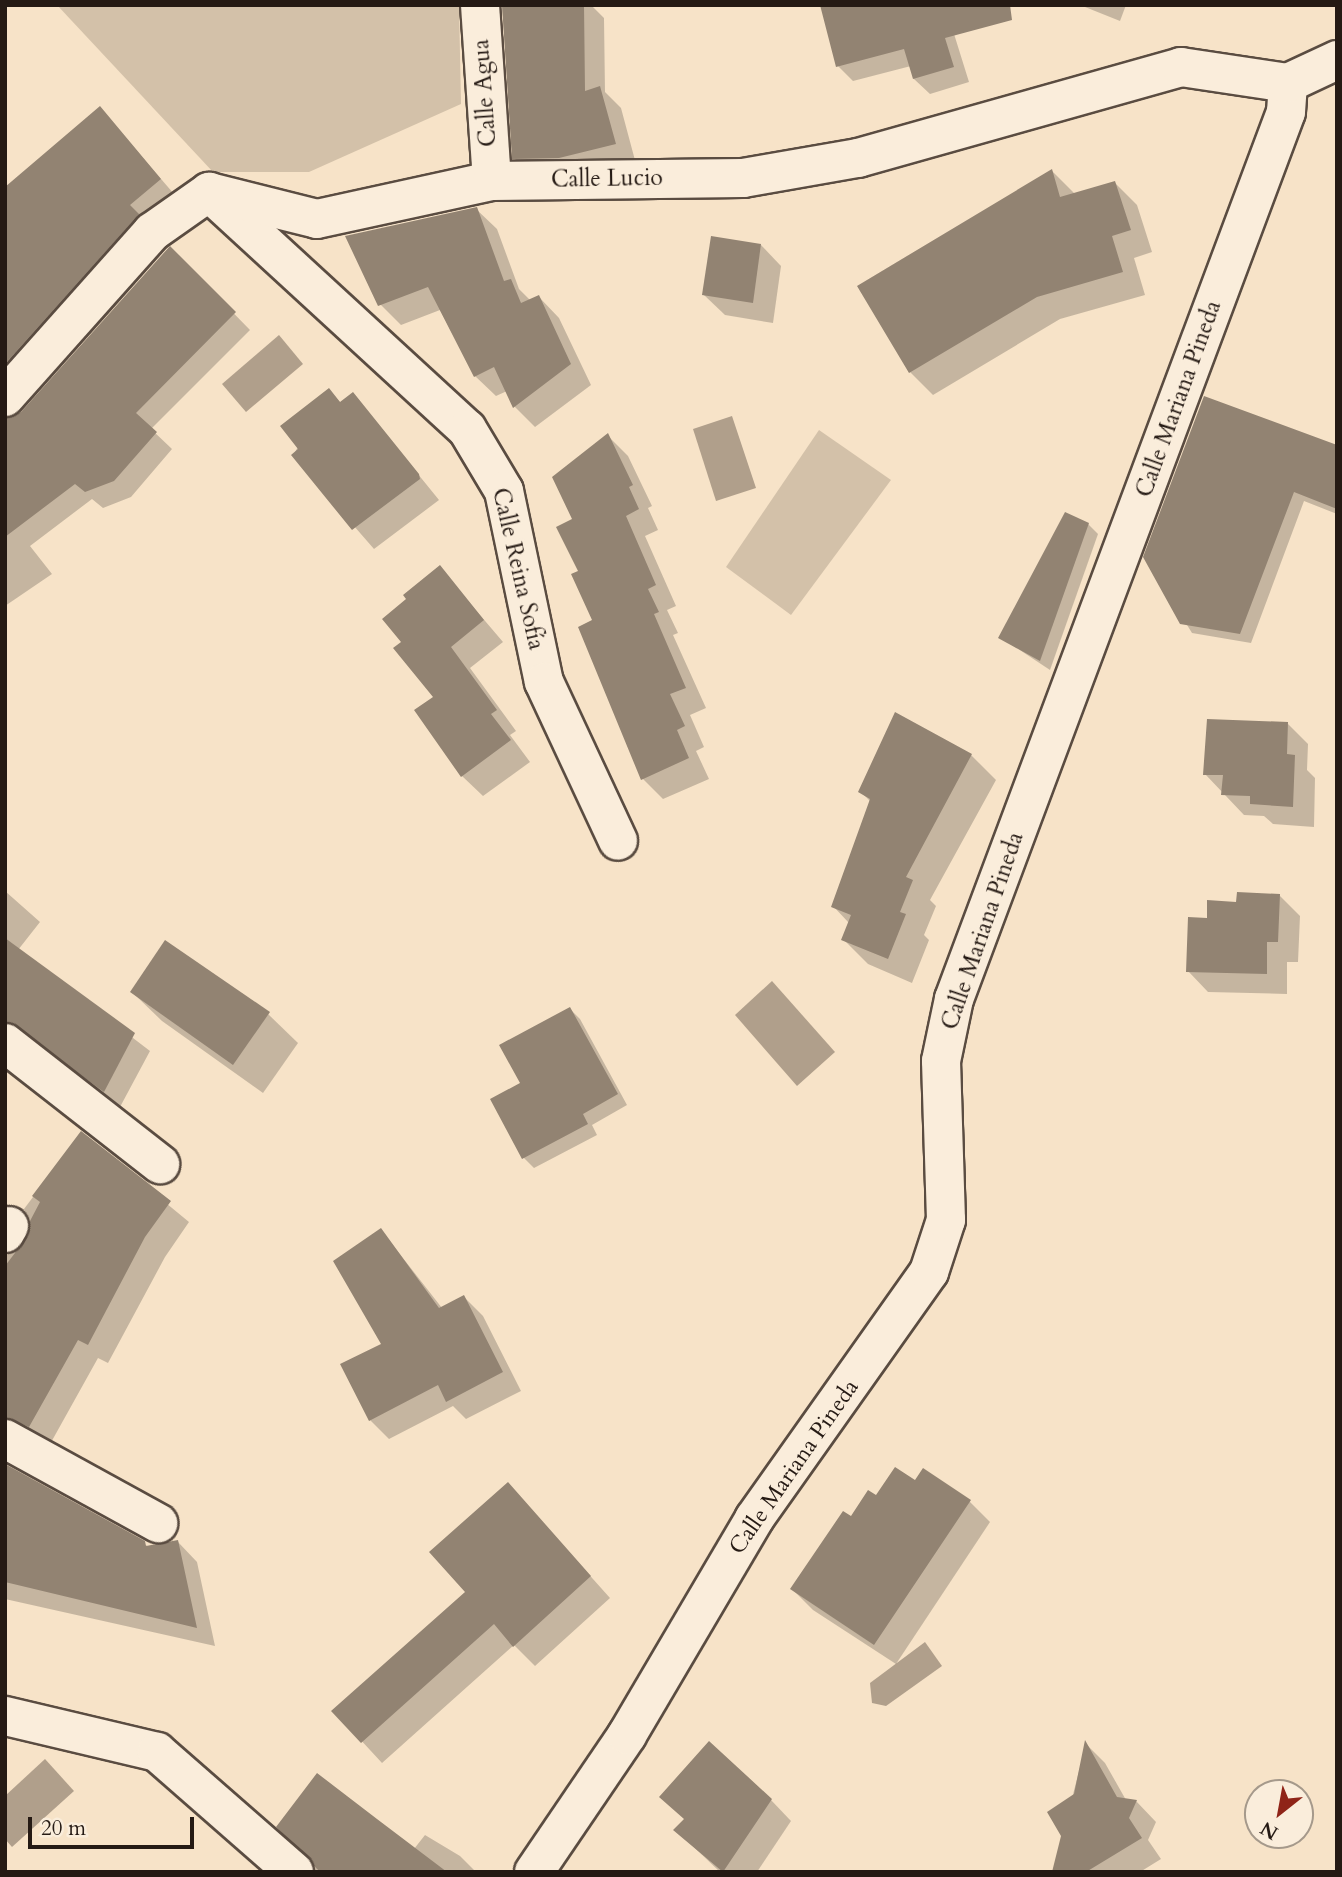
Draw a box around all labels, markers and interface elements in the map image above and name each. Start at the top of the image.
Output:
street label: Calle Agua [467,38,503,148]
street label: Calle Lucio [551,164,663,194]
street label: Calle Mariana Pineda [1131,297,1227,501]
street label: Calle Reina Sofía [486,485,550,653]
street label: Calle Mariana Pineda [936,829,1030,1033]
street label: Calle Mariana Pineda [723,1374,865,1560]
north arrow [1244,1779,1314,1849]
scale bar [32,1804,198,1848]
text: 20 m [41,1814,86,1843]
text: N [1255,1815,1283,1846]

